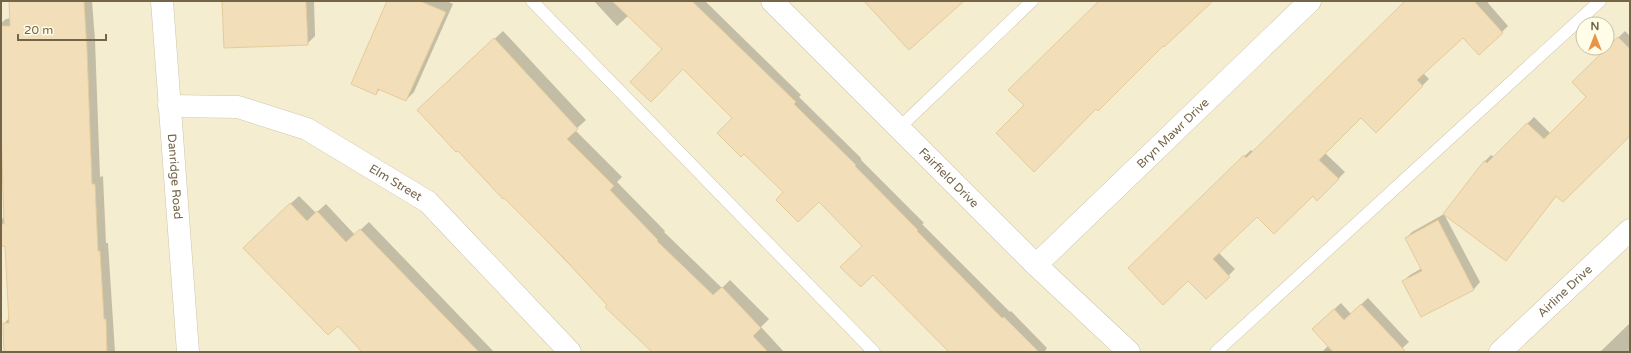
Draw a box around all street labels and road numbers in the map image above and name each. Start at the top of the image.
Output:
street label: Bryn Mawr Drive [1134,95,1212,171]
street label: Danridge Road [165,133,185,220]
street label: Fairfield Drive [916,145,982,211]
street label: Elm Street [367,161,425,204]
street label: Airline Drive [1535,262,1595,320]

